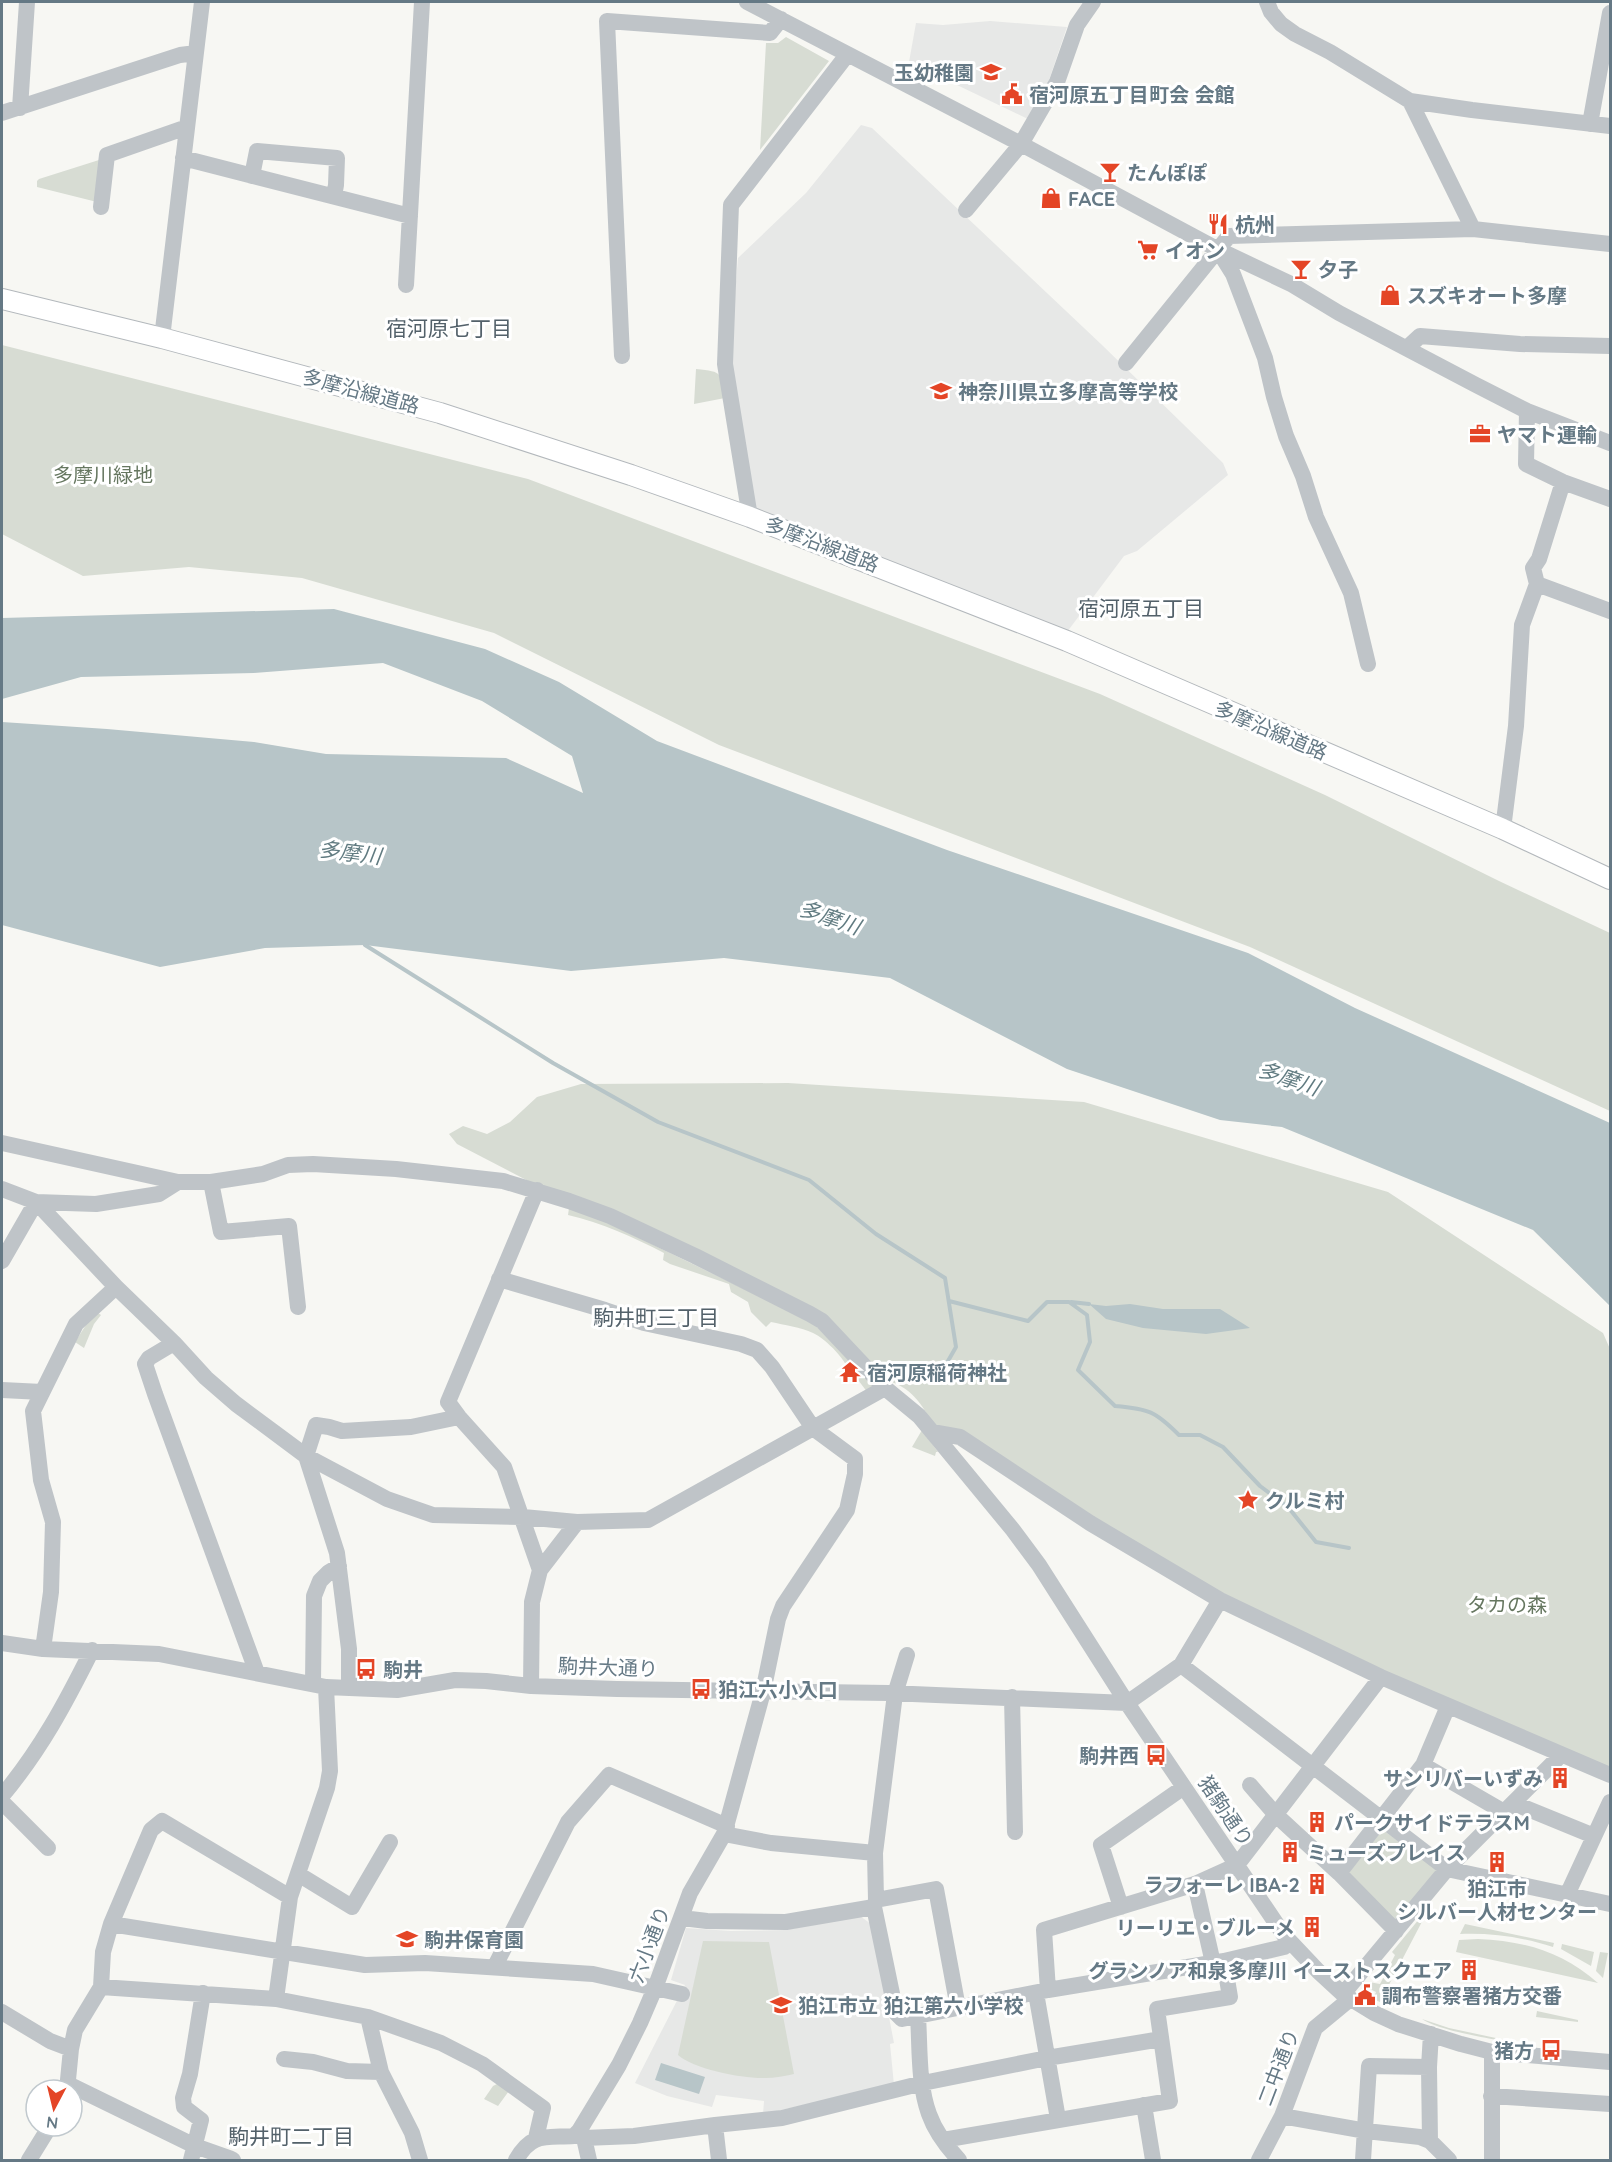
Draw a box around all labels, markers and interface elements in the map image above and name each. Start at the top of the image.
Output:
place label: 玉幼稚園 [894,60,974,85]
school or university icon: 玉幼稚園 [979,60,1003,84]
public building icon: 宿河原五丁目町会 会館 [1000,82,1024,106]
place label: 宿河原五丁目町会 会館 [1029,82,1235,107]
bar icon: たんぽぽ [1098,160,1122,184]
place label: たんぽぽ [1127,160,1207,185]
shop icon: FACE [1039,186,1063,210]
place label: FACE [1068,186,1115,211]
restaurant icon: 杭州 [1206,212,1230,236]
place label: 杭州 [1235,212,1275,237]
supermarket icon: イオン [1136,238,1160,262]
place label: イオン [1165,238,1225,263]
bar icon: 夕子 [1289,257,1313,281]
place label: 夕子 [1318,257,1358,282]
shop icon: スズキオート多摩 [1378,283,1402,307]
place label: スズキオート多摩 [1407,283,1567,308]
district label: 宿河原七丁目 [386,315,512,341]
street label: 多摩沿線道路 [300,363,422,419]
school or university icon: 神奈川県立多摩高等学校 [929,379,953,403]
place label: 神奈川県立多摩高等学校 [958,379,1178,404]
office icon: ヤマト運輸 [1468,422,1492,446]
place label: ヤマト運輸 [1497,422,1597,447]
park label: 多摩川緑地 [53,462,153,487]
street label: 多摩沿線道路 [762,511,882,577]
district label: 宿河原五丁目 [1078,595,1204,621]
street label: 多摩沿線道路 [1211,695,1331,765]
water label: 多摩川 [317,835,385,869]
water label: 多摩川 [796,894,866,940]
water label: 多摩川 [1255,1055,1325,1101]
district label: 駒井町三丁目 [593,1304,719,1330]
temple icon: 宿河原稲荷神社 [838,1360,862,1384]
place label: 宿河原稲荷神社 [867,1360,1007,1385]
place icon: クルミ村 [1236,1488,1260,1512]
place label: クルミ村 [1265,1488,1344,1513]
park label: タカの森 [1467,1592,1547,1617]
street label: 駒井大通り [558,1653,658,1681]
bus stop icon: 駒井 [354,1657,378,1681]
place label: 駒井 [383,1657,423,1682]
bus stop icon: 狛江六小入口 [689,1677,713,1701]
place label: 狛江六小入口 [718,1677,838,1702]
place label: 駒井西 [1079,1743,1139,1768]
bus stop icon: 駒井西 [1144,1743,1168,1767]
place label: サンリバーいずみ [1383,1766,1543,1791]
building icon: サンリバーいずみ [1548,1766,1572,1790]
street label: 猪駒通り [1193,1771,1259,1851]
building icon: パークサイドテラスM [1305,1810,1329,1834]
place label: パークサイドテラスM [1334,1810,1530,1835]
building icon: ミューズプレイス [1278,1840,1302,1864]
place label: ミューズプレイス [1307,1840,1465,1865]
building icon: 狛江市 シルバー人材センター [1485,1850,1509,1874]
place label: ラフォーレ IBA-2 [1144,1872,1300,1897]
building icon: ラフォーレ IBA-2 [1305,1872,1329,1896]
place label: 狛江市 シルバー人材センター [1397,1876,1597,1924]
street label: 六小通り [623,1902,675,1986]
place label: リーリエ・ブルーメ [1116,1915,1295,1940]
building icon: リーリエ・ブルーメ [1300,1915,1324,1939]
school or university icon: 駒井保育園 [395,1927,419,1951]
place label: 駒井保育園 [424,1927,524,1952]
place label: グランノア和泉多摩川 イーストスクエア [1088,1958,1452,1983]
building icon: グランノア和泉多摩川 イーストスクエア [1457,1958,1481,1982]
public building icon: 調布警察署猪方交番 [1353,1983,1377,2007]
place label: 調布警察署猪方交番 [1382,1983,1562,2008]
school or university icon: 狛江市立 狛江第六小学校 [769,1993,793,2017]
place label: 狛江市立 狛江第六小学校 [798,1993,1024,2018]
street label: 二中通り [1252,2025,1304,2109]
place label: 猪方 [1494,2038,1534,2063]
bus stop icon: 猪方 [1539,2038,1563,2062]
north arrow [24,2078,84,2138]
text: N [45,2112,59,2134]
district label: 駒井町二丁目 [228,2123,354,2149]

